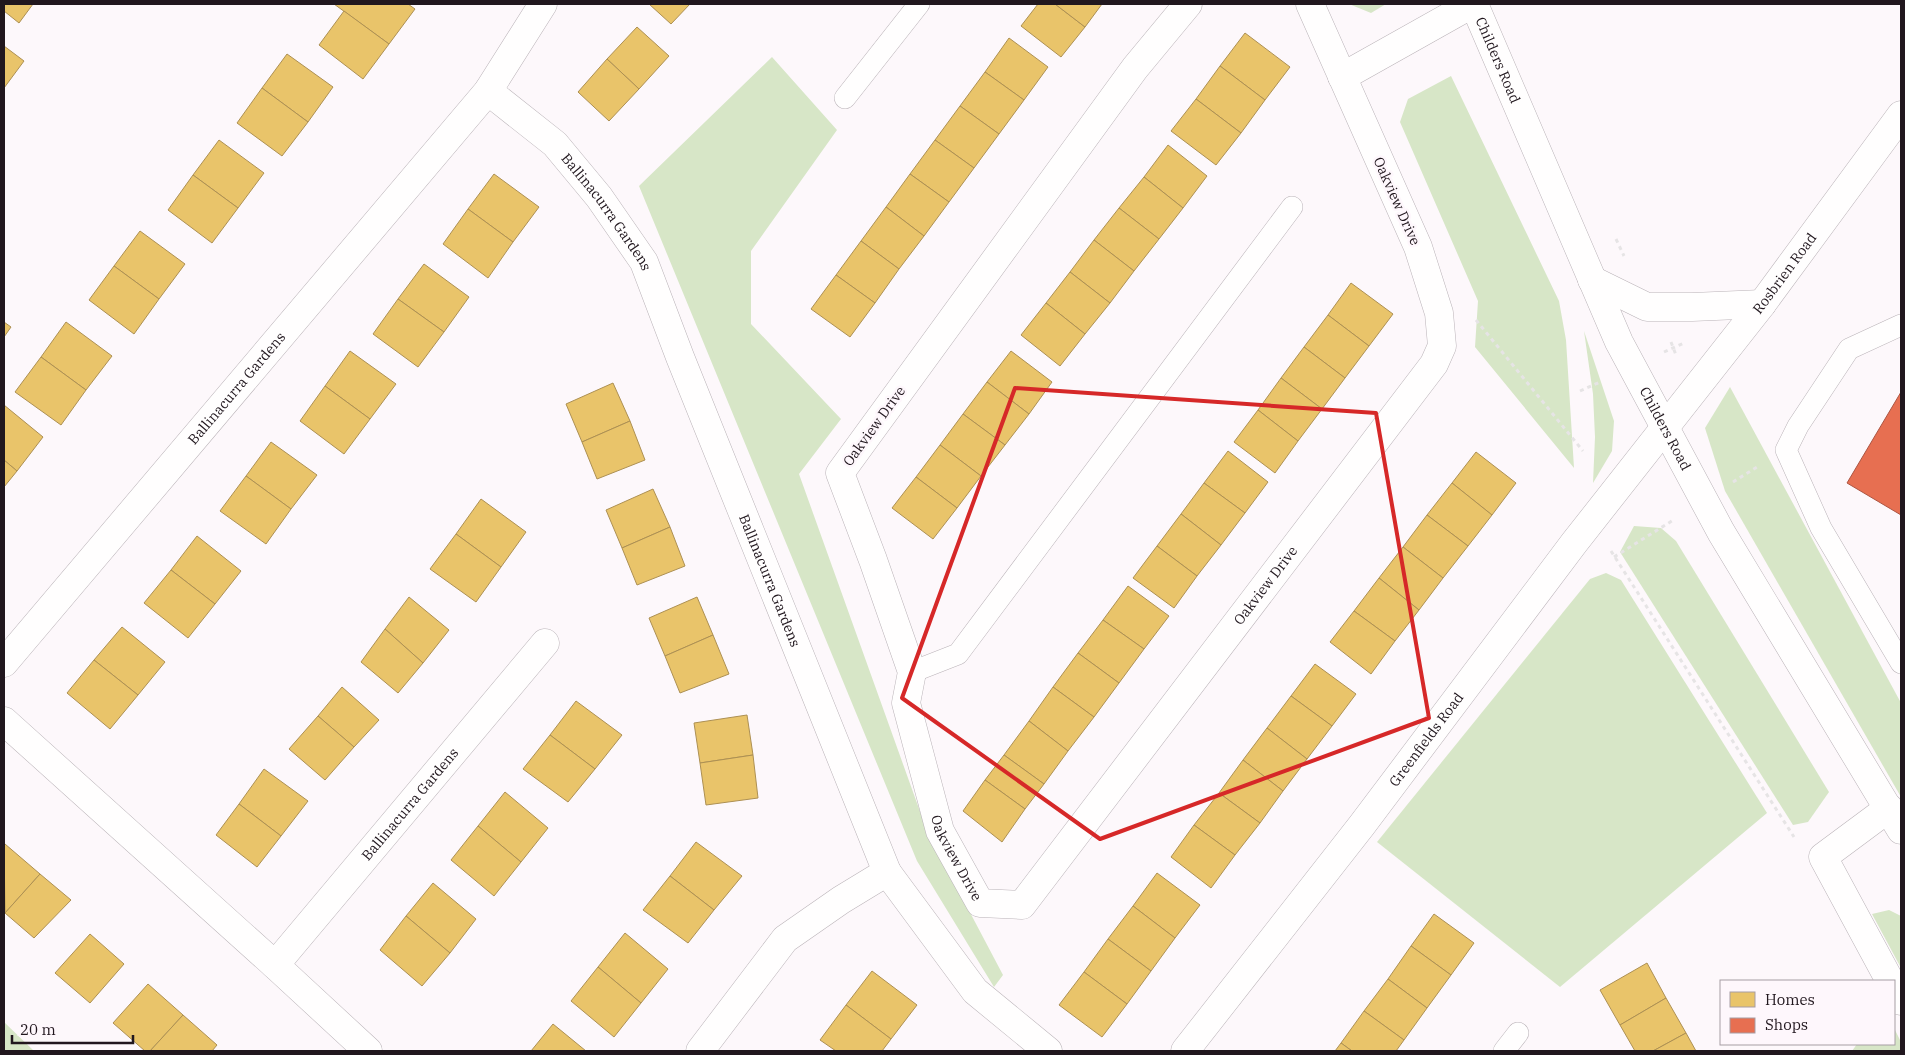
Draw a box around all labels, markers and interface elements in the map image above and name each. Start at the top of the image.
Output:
street label: Childers Road [1472,14,1525,106]
street label: Ballinacurra Gardens [558,150,655,273]
street label: Oakview Drive [1370,154,1424,248]
street label: Rosbrien Road [1749,229,1821,317]
street label: Ballinacurra Gardens [184,328,289,448]
street label: Oakview Drive [839,382,909,470]
street label: Childers Road [1636,384,1695,474]
street label: Ballinacurra Gardens [735,512,805,650]
street label: Oakview Drive [1230,542,1301,629]
street label: Greenfields Road [1385,689,1468,790]
street label: Ballinacurra Gardens [358,744,462,864]
street label: Oakview Drive [927,813,986,904]
legend [1720,980,1895,1045]
text: Homes [1765,990,1815,1009]
scale bar [12,1012,134,1044]
text: Shops [1765,1015,1808,1034]
text: 20 m [20,1020,56,1039]

